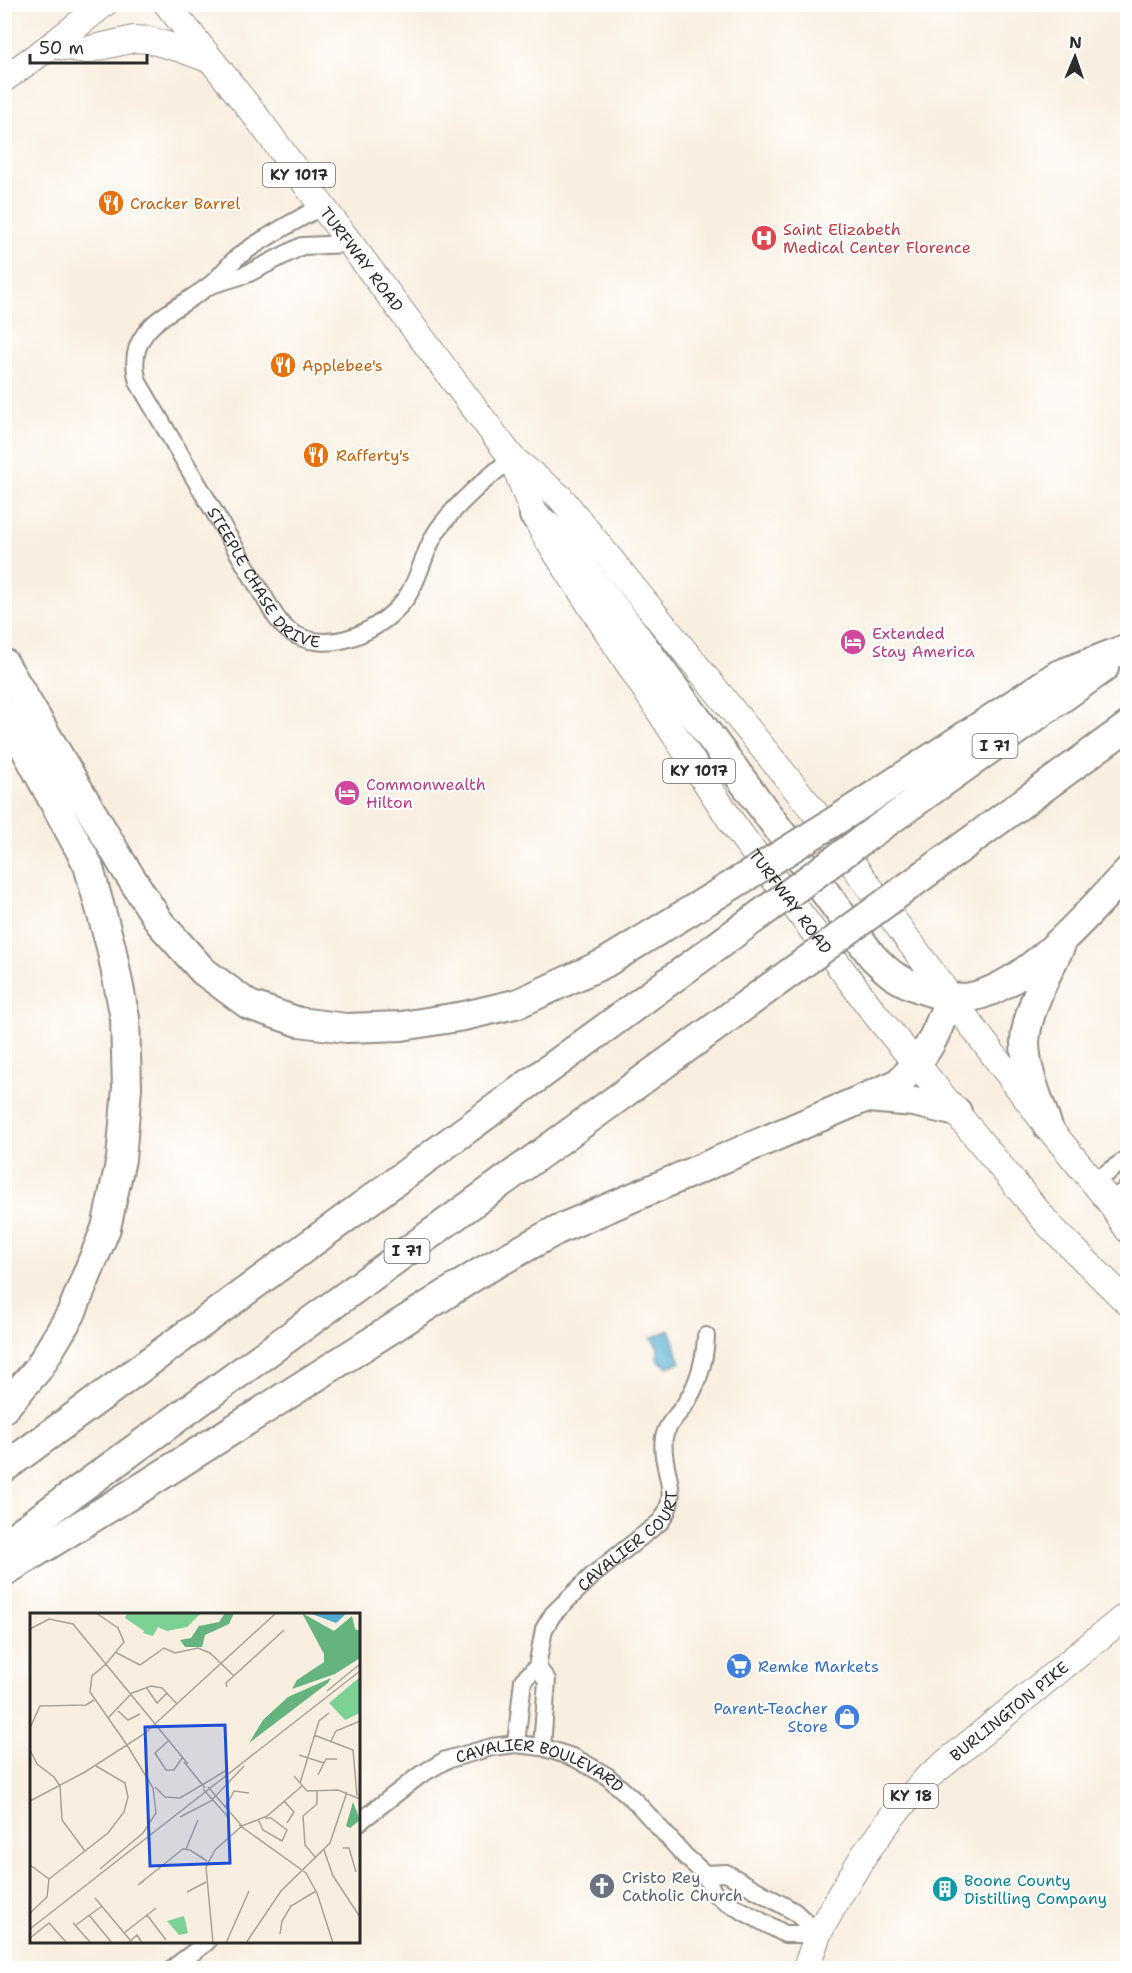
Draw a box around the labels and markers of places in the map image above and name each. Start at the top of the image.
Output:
restaurant icon: Cracker Barrel [96,188,126,218]
place label: Cracker Barrel [130,193,240,214]
place label: Saint Elizabeth Medical Center Florence [783,219,971,258]
hospital icon: Saint Elizabeth Medical Center Florence [749,223,779,253]
restaurant icon: Applebee's [268,350,298,380]
place label: Applebee's [302,355,383,376]
restaurant icon: Rafferty's [301,440,331,470]
place label: Rafferty's [336,445,410,466]
place label: Extended Stay America [872,623,975,662]
hotel icon: Extended Stay America [838,627,868,657]
place label: Commonwealth Hilton [366,774,486,813]
hotel icon: Commonwealth Hilton [332,778,362,808]
supermarket icon: Remke Markets [724,1651,754,1681]
place label: Remke Markets [758,1656,879,1677]
place label: Parent-Teacher Store [713,1698,828,1737]
shop icon: Parent-Teacher Store [832,1702,862,1732]
place label: Cristo Rey Catholic Church [622,1867,743,1906]
place label: Boone County Distilling Company [964,1870,1107,1909]
church icon: Cristo Rey Catholic Church [587,1871,617,1901]
building icon: Boone County Distilling Company [930,1874,960,1904]

